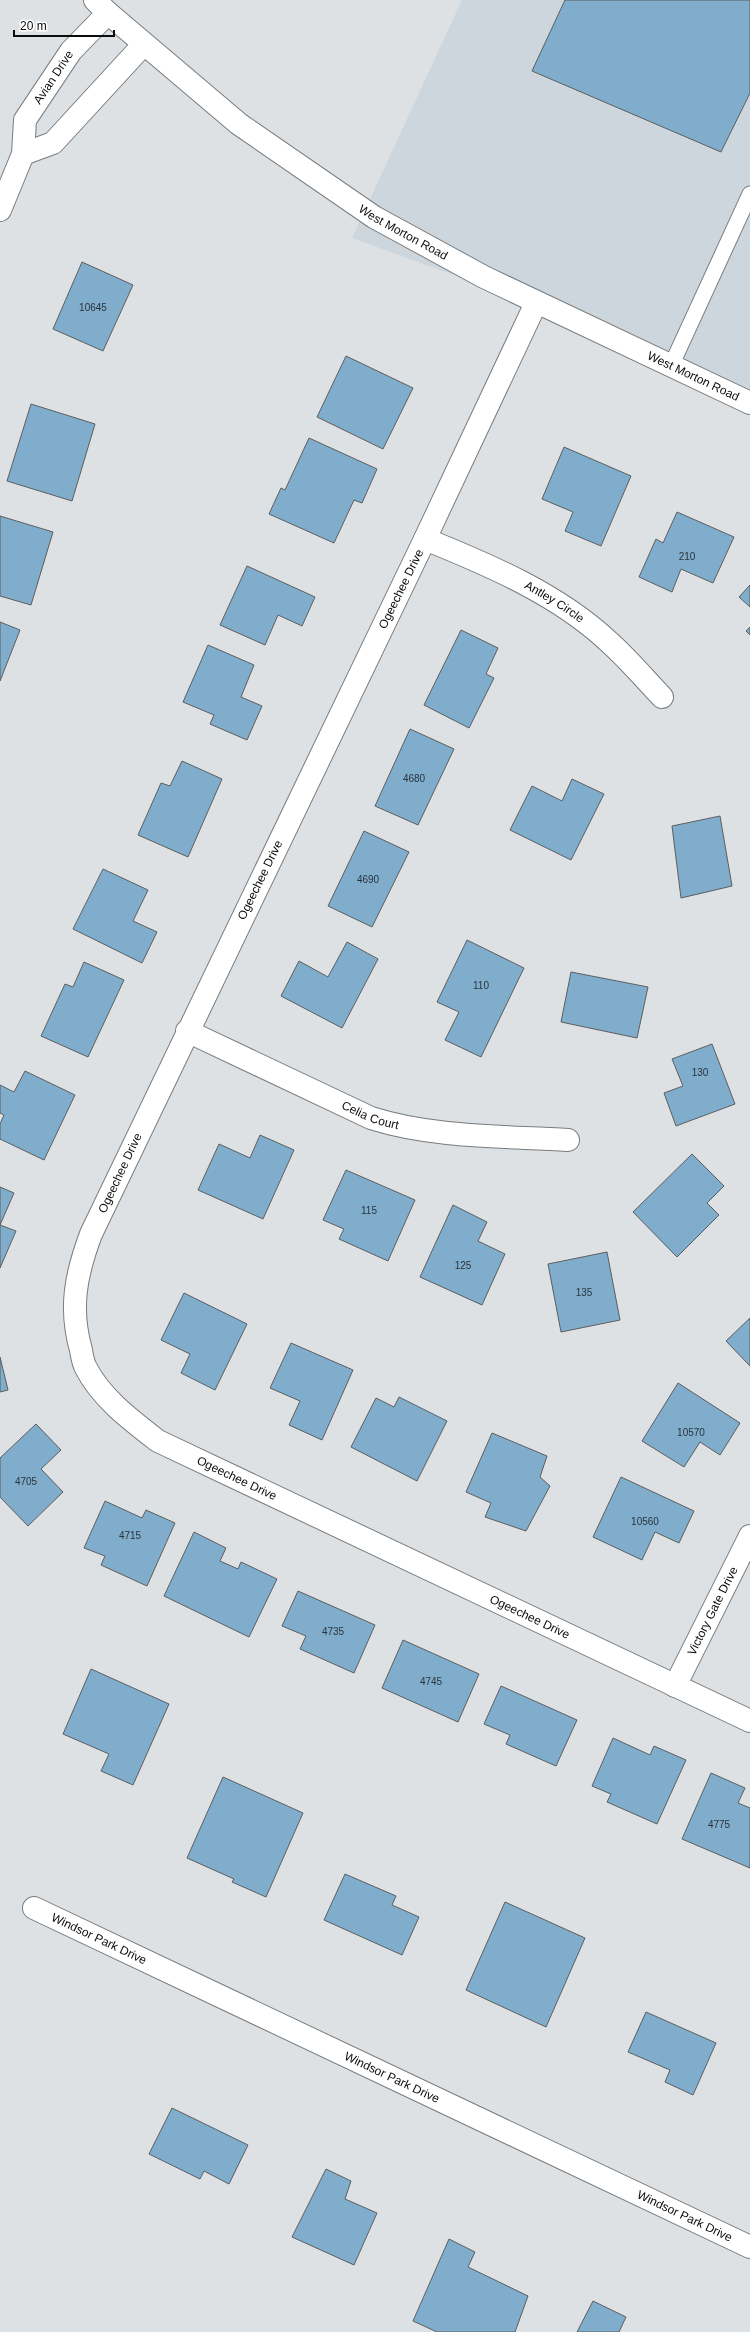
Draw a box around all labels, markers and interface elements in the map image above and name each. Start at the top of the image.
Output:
scale bar [14,12,114,38]
text: 20 m [20,19,47,33]
street label: Avian Drive [31,48,76,107]
street label: West Morton Road [356,202,450,263]
house number: 10645 [79,302,107,313]
street label: West Morton Road [645,348,742,404]
street label: Ogeechee Drive [376,547,426,631]
house number: 210 [679,551,696,562]
street label: Antley Circle [522,578,587,626]
house number: 4680 [403,773,426,784]
street label: Ogeechee Drive [235,838,285,922]
house number: 4690 [357,874,380,885]
house number: 110 [473,980,489,991]
house number: 130 [692,1067,709,1078]
street label: Celia Court [339,1098,401,1132]
street label: Ogeechee Drive [95,1130,145,1215]
house number: 115 [361,1205,377,1216]
house number: 125 [455,1260,472,1271]
house number: 135 [576,1287,593,1298]
house number: 10570 [677,1427,705,1438]
street label: Ogeechee Drive [195,1453,279,1503]
house number: 4705 [15,1476,38,1487]
house number: 10560 [631,1516,659,1527]
house number: 4715 [119,1530,142,1541]
street label: Victory Gate Drive [685,1564,741,1658]
street label: Ogeechee Drive [488,1592,572,1642]
house number: 4735 [322,1626,345,1637]
house number: 4745 [420,1676,443,1687]
house number: 4775 [708,1819,731,1830]
street label: Windsor Park Drive [49,1910,149,1967]
street label: Windsor Park Drive [342,2049,442,2106]
street label: Windsor Park Drive [635,2188,735,2245]

